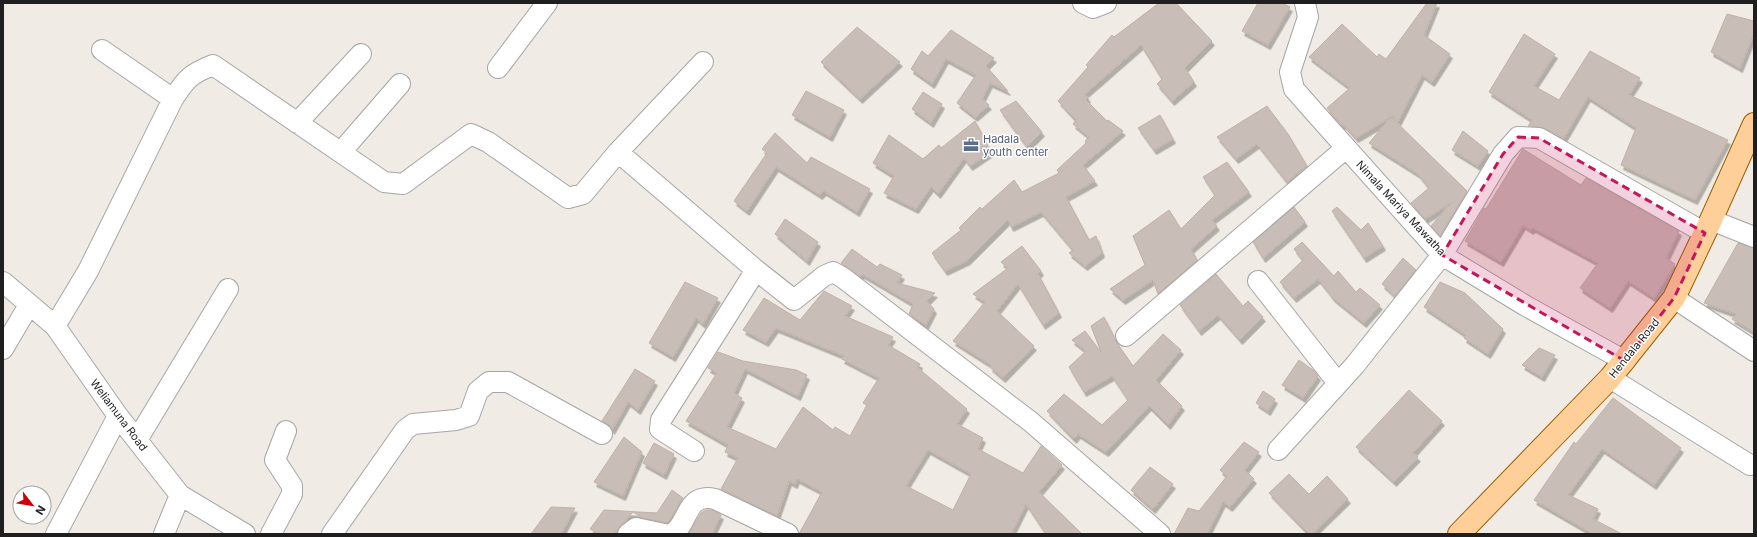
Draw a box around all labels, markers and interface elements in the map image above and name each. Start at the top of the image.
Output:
place label: Hadala youth center [983,132,1049,159]
office icon: Hadala youth center [962,136,980,154]
street label: Nimala Mariya Mawatha [1353,158,1449,258]
street label: Hendala Road [1606,315,1662,381]
street label: Weliamuna Road [87,376,151,454]
north arrow [12,485,52,525]
text: N [32,503,49,517]

